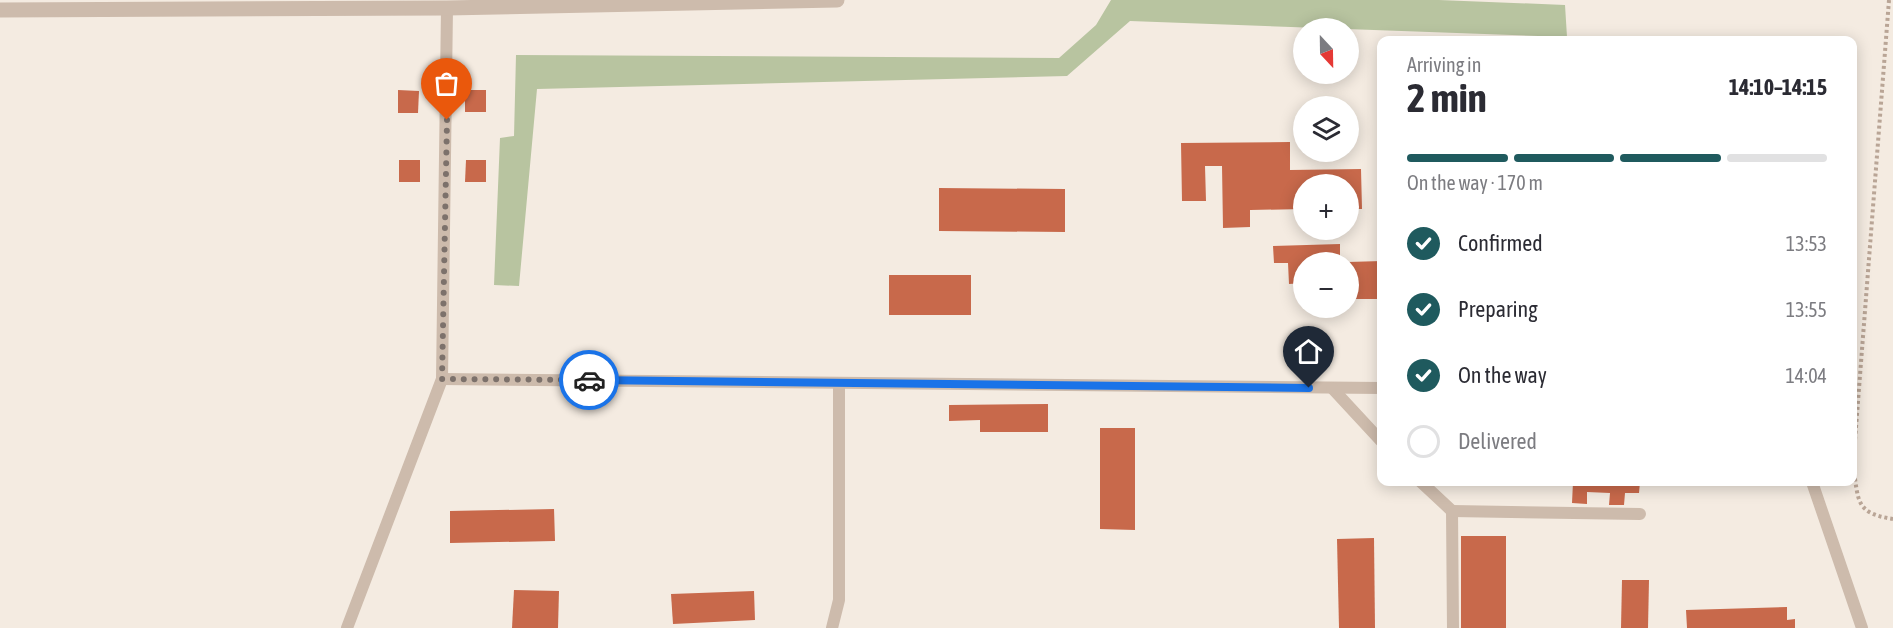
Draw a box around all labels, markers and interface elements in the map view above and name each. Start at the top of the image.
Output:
north arrow [1293,18,1359,84]
map controls [1293,18,1359,318]
text: Arriving in [1407,53,1481,76]
pin [421,58,472,120]
icon: bag [430,67,463,100]
text: 14:10–14:15 [1729,74,1827,100]
text: 2 min [1407,76,1487,120]
button: layers [1293,96,1359,162]
text: On the way · 170 m [1407,171,1543,194]
button: + [1293,174,1359,240]
icon: check [1407,227,1440,260]
text: Confirmed [1458,230,1543,256]
text: 13:53 [1786,232,1827,255]
button: − [1293,252,1359,318]
icon: check [1407,293,1440,326]
text: Preparing [1458,296,1538,322]
text: 13:55 [1786,298,1827,321]
pin [1283,326,1334,388]
icon: home [1292,335,1325,368]
courier [559,350,619,410]
icon: check [1407,359,1440,392]
text: On the way [1458,362,1547,388]
icon: car [573,364,606,397]
text: 14:04 [1785,364,1827,387]
text: Delivered [1458,428,1537,454]

